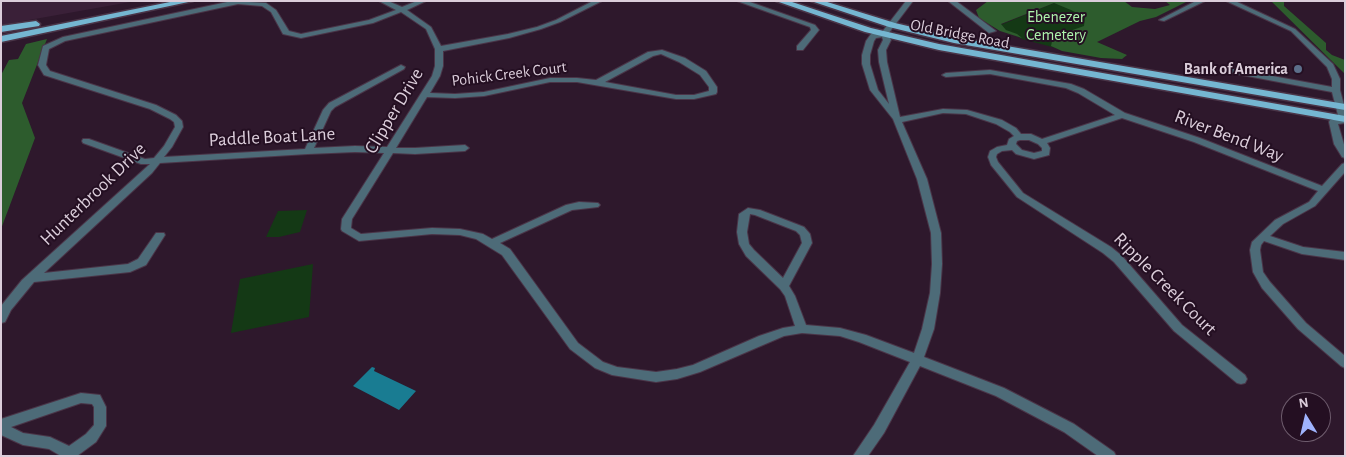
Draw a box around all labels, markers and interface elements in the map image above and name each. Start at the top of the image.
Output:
park label: Ebenezer Cemetery [1026,7,1086,45]
street label: Old Bridge Road [909,15,1011,53]
street label: Pohick Creek Court [450,57,568,91]
place label: Bank of America [1184,59,1288,79]
marker: Bank of America [1292,63,1304,75]
street label: Clipper Drive [359,64,429,158]
street label: River Bend Way [1171,105,1287,167]
street label: Paddle Boat Lane [208,122,336,152]
street label: Hunterbrook Drive [35,138,151,250]
street label: Ripple Creek Court [1109,228,1221,340]
north arrow [1281,392,1331,442]
text: N [1298,395,1310,411]

